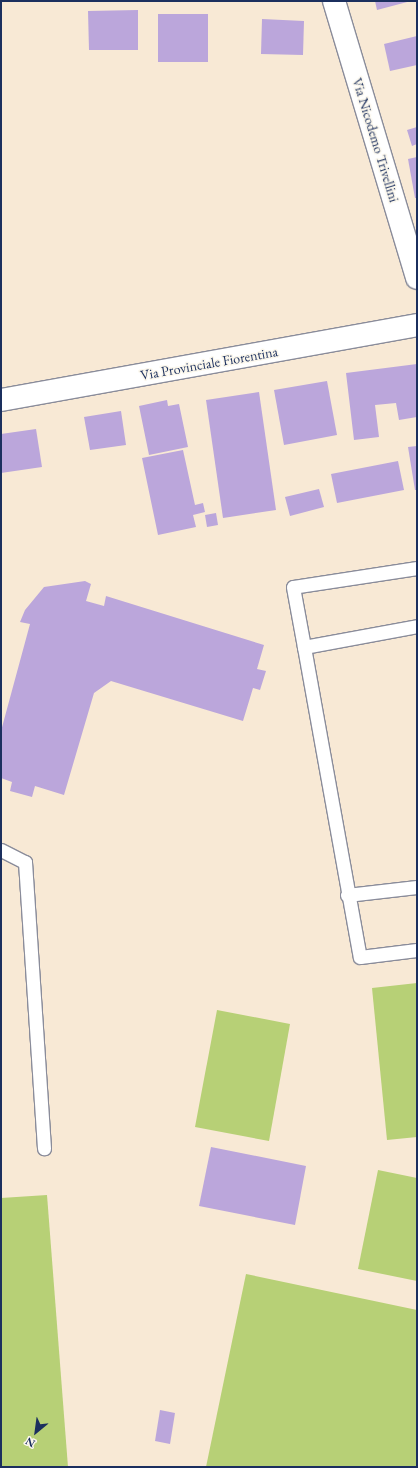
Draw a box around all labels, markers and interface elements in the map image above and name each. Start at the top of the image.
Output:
street label: Via Nicodemo Trivellini [349,76,403,204]
street label: Via Provinciale Fiorentina [139,343,279,383]
north arrow [16,1412,56,1452]
text: N [23,1434,37,1451]

